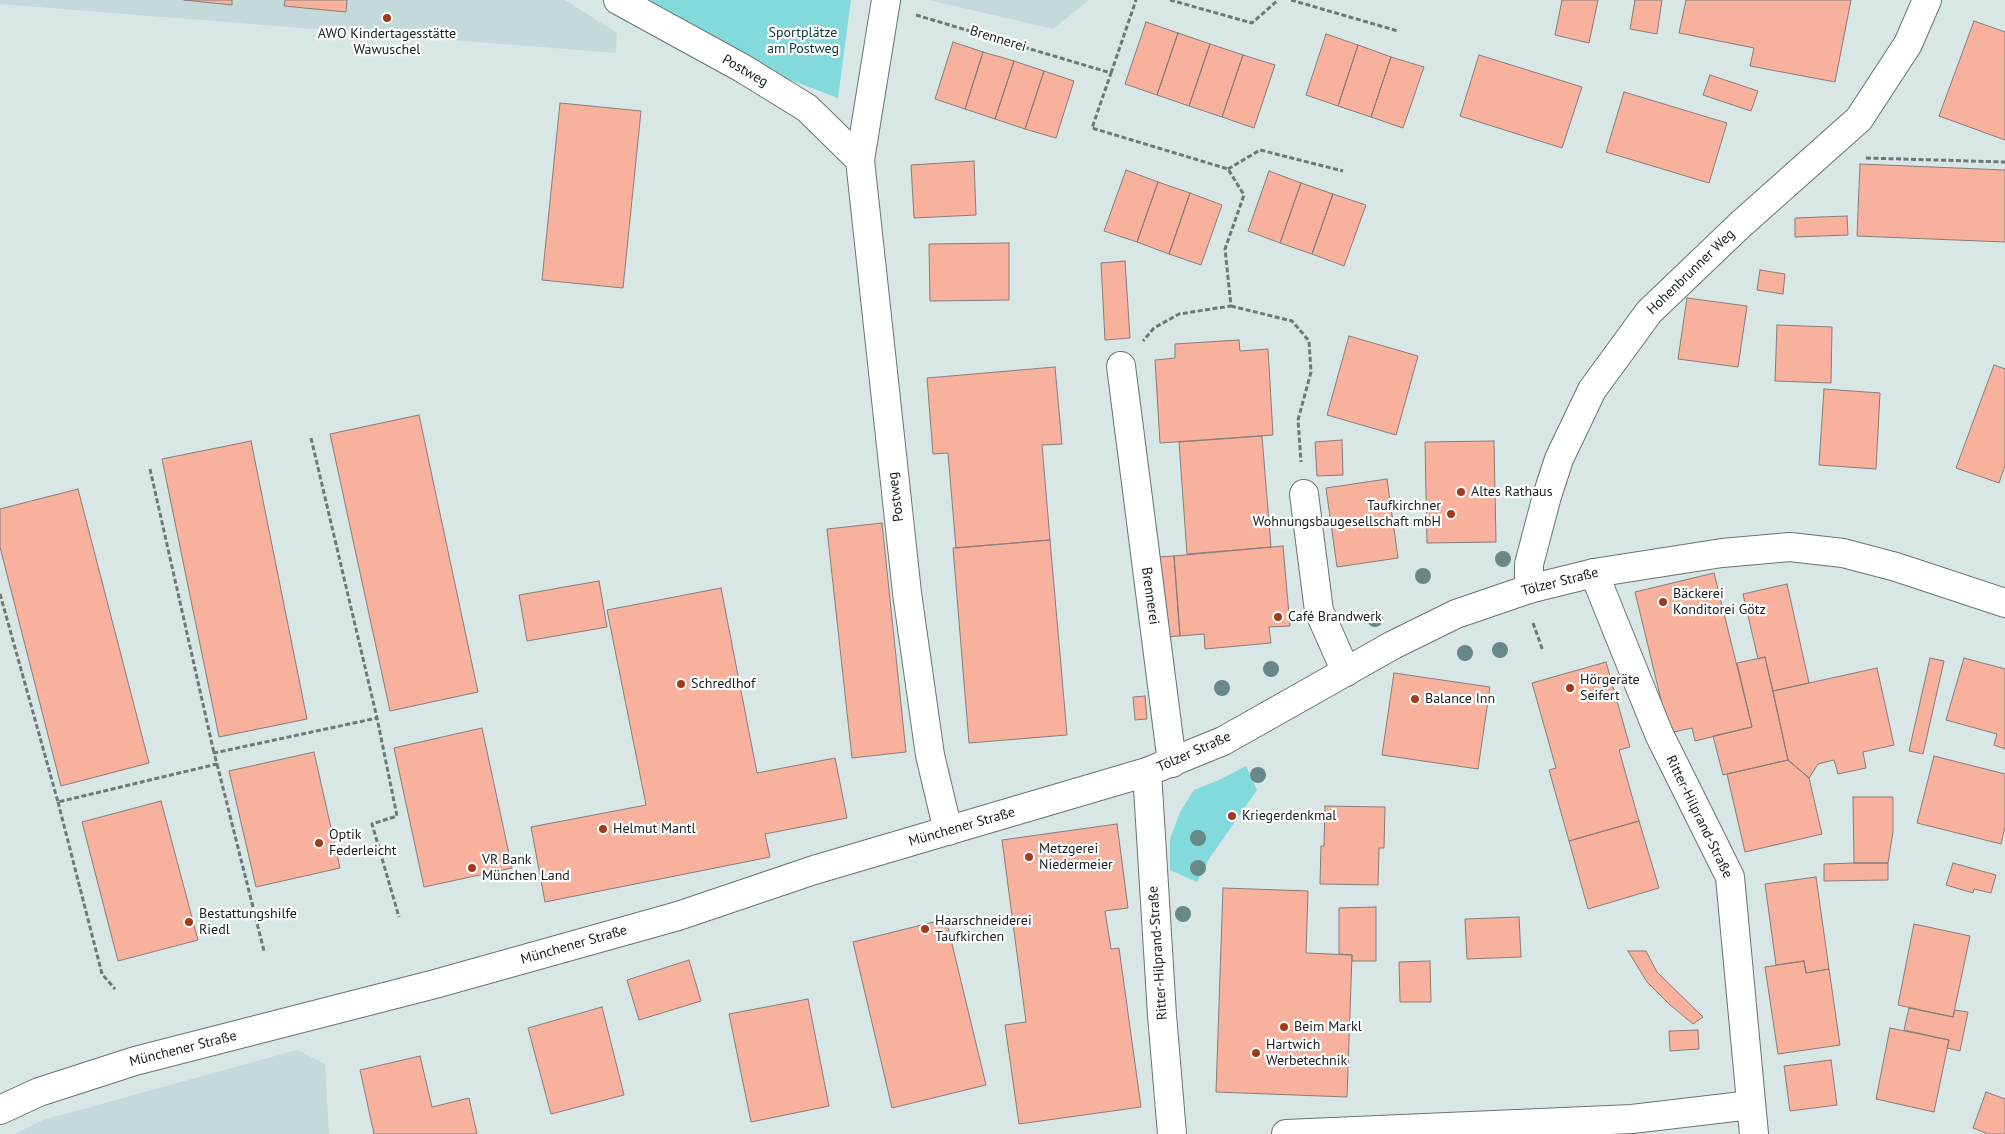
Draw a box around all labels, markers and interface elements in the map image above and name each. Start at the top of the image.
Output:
marker: AWO Kindertagesstätte Wawuschel [381,12,393,24]
street label: Brennerei [968,22,1028,56]
park label: Sportplätze am Postweg [767,25,839,58]
place label: AWO Kindertagesstätte Wawuschel [318,26,456,58]
street label: Postweg [719,51,771,91]
street label: Hohenbrunner Weg [1644,226,1738,318]
street label: Postweg [885,471,907,523]
place label: Altes Rathaus [1471,484,1553,500]
marker: Altes Rathaus [1455,486,1467,498]
place label: Taufkirchner Wohnungsbaugesellschaft mbH [1253,498,1441,530]
marker: Taufkirchner Wohnungsbaugesellschaft mbH [1445,508,1457,520]
street label: Tölzer Straße [1520,564,1600,600]
street label: Brennerei [1138,566,1162,626]
place label: Bäckerei Konditorei Götz [1673,586,1766,618]
marker: Bäckerei Konditorei Götz [1657,596,1669,608]
place label: Café Brandwerk [1288,609,1382,625]
marker: Café Brandwerk [1272,611,1284,623]
place label: Hörgeräte Seifert [1580,672,1640,704]
place label: Schredlhof [691,676,755,692]
marker: Schredlhof [675,678,687,690]
marker: Hörgeräte Seifert [1564,682,1576,694]
place label: Balance Inn [1425,691,1495,707]
marker: Balance Inn [1409,693,1421,705]
street label: Tölzer Straße [1155,728,1233,776]
street label: Ritter-Hilprand-Straße [1662,753,1736,881]
street label: Münchener Straße [907,804,1017,850]
place label: Kriegerdenkmal [1242,808,1336,824]
marker: Kriegerdenkmal [1226,810,1238,822]
place label: Helmut Mantl [613,821,696,837]
marker: Helmut Mantl [597,823,609,835]
place label: Optik Federleicht [329,827,396,860]
marker: Optik Federleicht [313,837,325,849]
place label: Metzgerei Niedermeier [1039,841,1113,874]
marker: Metzgerei Niedermeier [1023,851,1035,863]
place label: VR Bank München Land [482,852,570,884]
marker: VR Bank München Land [466,862,478,874]
street label: Ritter-Hilprand-Straße [1145,885,1171,1021]
place label: Bestattungshilfe Riedl [199,906,297,939]
place label: Haarschneiderei Taufkirchen [935,913,1032,946]
marker: Bestattungshilfe Riedl [183,916,195,928]
street label: Münchener Straße [519,922,629,968]
marker: Haarschneiderei Taufkirchen [919,923,931,935]
place label: Beim Markl [1294,1019,1362,1035]
marker: Beim Markl [1278,1021,1290,1033]
street label: Münchener Straße [128,1028,238,1070]
place label: Hartwich Werbetechnik [1266,1037,1347,1070]
marker: Hartwich Werbetechnik [1250,1047,1262,1059]

